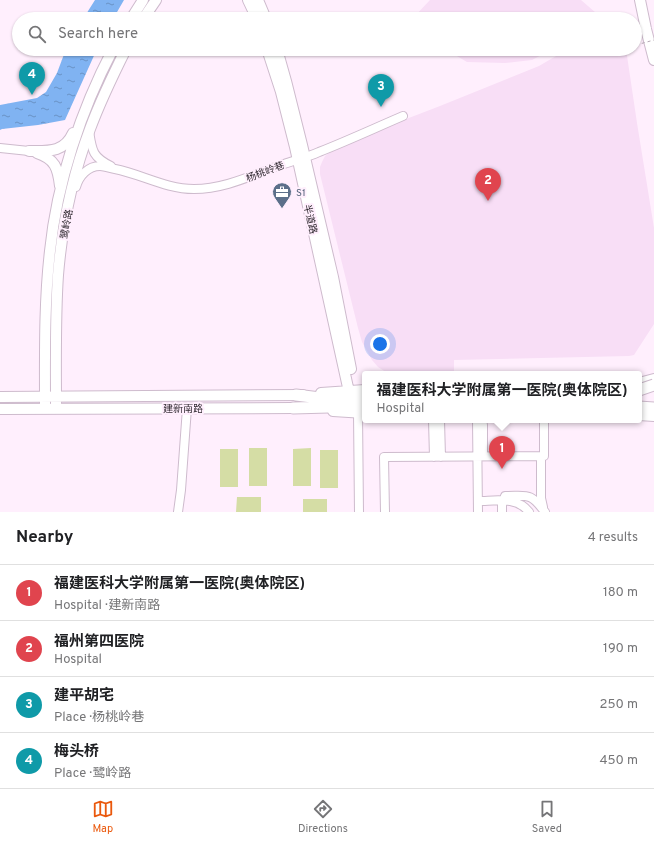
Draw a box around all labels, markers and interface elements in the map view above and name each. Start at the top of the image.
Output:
search box [12,12,642,56]
icon: search [26,23,48,45]
text: Search here [58,25,138,44]
pin: 4 [19,62,45,95]
pin: 3 [368,74,394,107]
street label: 杨桃岭巷 [245,159,287,186]
pin: 2 [475,168,501,201]
office icon: S1 [271,181,293,209]
place label: S1 [296,187,306,200]
street label: 半道路 [300,203,319,235]
street label: 鹭岭路 [58,208,76,240]
your location [370,334,390,354]
popup [362,371,642,423]
text: 福建医科大学附属第一医院(奥体院区) [376,382,628,401]
text: Hospital [376,401,424,417]
street label: 建新南路 [163,403,203,416]
pin: 1 [489,436,515,469]
text: Nearby [16,527,73,549]
text: 4 results [588,530,638,546]
text: 福建医科大学附属第一医院(奥体院区) [54,575,305,594]
text: 1 [26,585,32,601]
text: 180 m [603,585,638,601]
text: Hospital · 建新南路 [54,598,160,614]
text: 福州第四医院 [54,633,144,652]
text: 2 [25,641,33,657]
text: 190 m [603,641,638,657]
text: Hospital [54,652,102,668]
text: 建平胡宅 [54,687,114,706]
text: 3 [25,697,33,713]
text: 250 m [600,697,638,713]
text: Place · 杨桃岭巷 [54,710,144,726]
text: 梅头桥 [54,743,99,762]
text: 4 [25,753,33,769]
text: 450 m [599,753,638,769]
text: Place · 鹭岭路 [54,766,131,782]
tab: Map [92,798,114,836]
tab: Directions [298,798,348,836]
tab: Saved [532,798,562,836]

